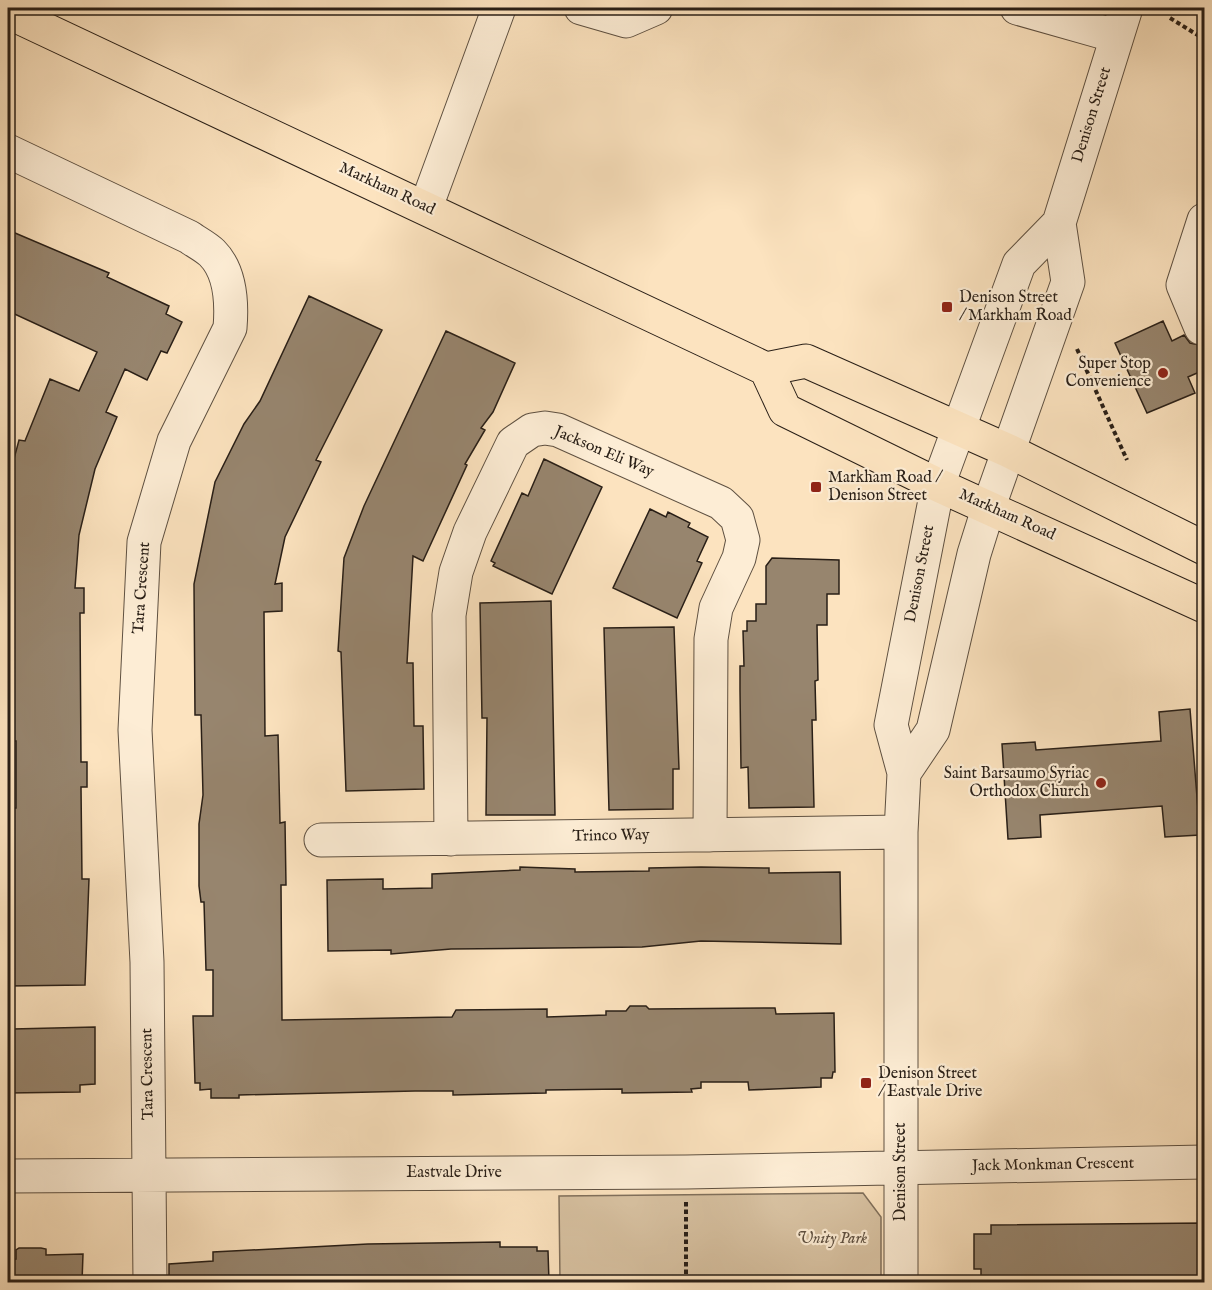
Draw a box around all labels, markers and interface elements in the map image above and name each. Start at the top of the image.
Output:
street label: Denison Street [1068,64,1116,165]
street label: Markham Road [336,158,439,220]
place label: Denison Street / Markham Road [959,288,1072,326]
marker: Denison Street / Markham Road [940,300,954,314]
place label: Super Stop Convenience [1065,354,1151,392]
marker: Super Stop Convenience [1156,366,1170,380]
street label: Jackson Eli Way [549,421,657,482]
place label: Markham Road / Denison Street [828,468,943,506]
marker: Markham Road / Denison Street [809,480,823,494]
street label: Markham Road [956,485,1059,545]
street label: Denison Street [901,523,939,624]
street label: Tara Crescent [129,541,155,635]
place label: Saint Barsaumo Syriac Orthodox Church [944,764,1089,802]
marker: Saint Barsaumo Syriac Orthodox Church [1094,776,1108,790]
street label: Trinco Way [572,825,650,847]
street label: Tara Crescent [137,1027,159,1120]
place label: Denison Street / Eastvale Drive [878,1064,982,1102]
marker: Denison Street / Eastvale Drive [859,1076,873,1090]
street label: Denison Street [891,1122,911,1221]
street label: Jack Monkman Crescent [970,1154,1135,1176]
street label: Eastvale Drive [406,1163,502,1183]
park label: Unity Park [797,1229,868,1249]

